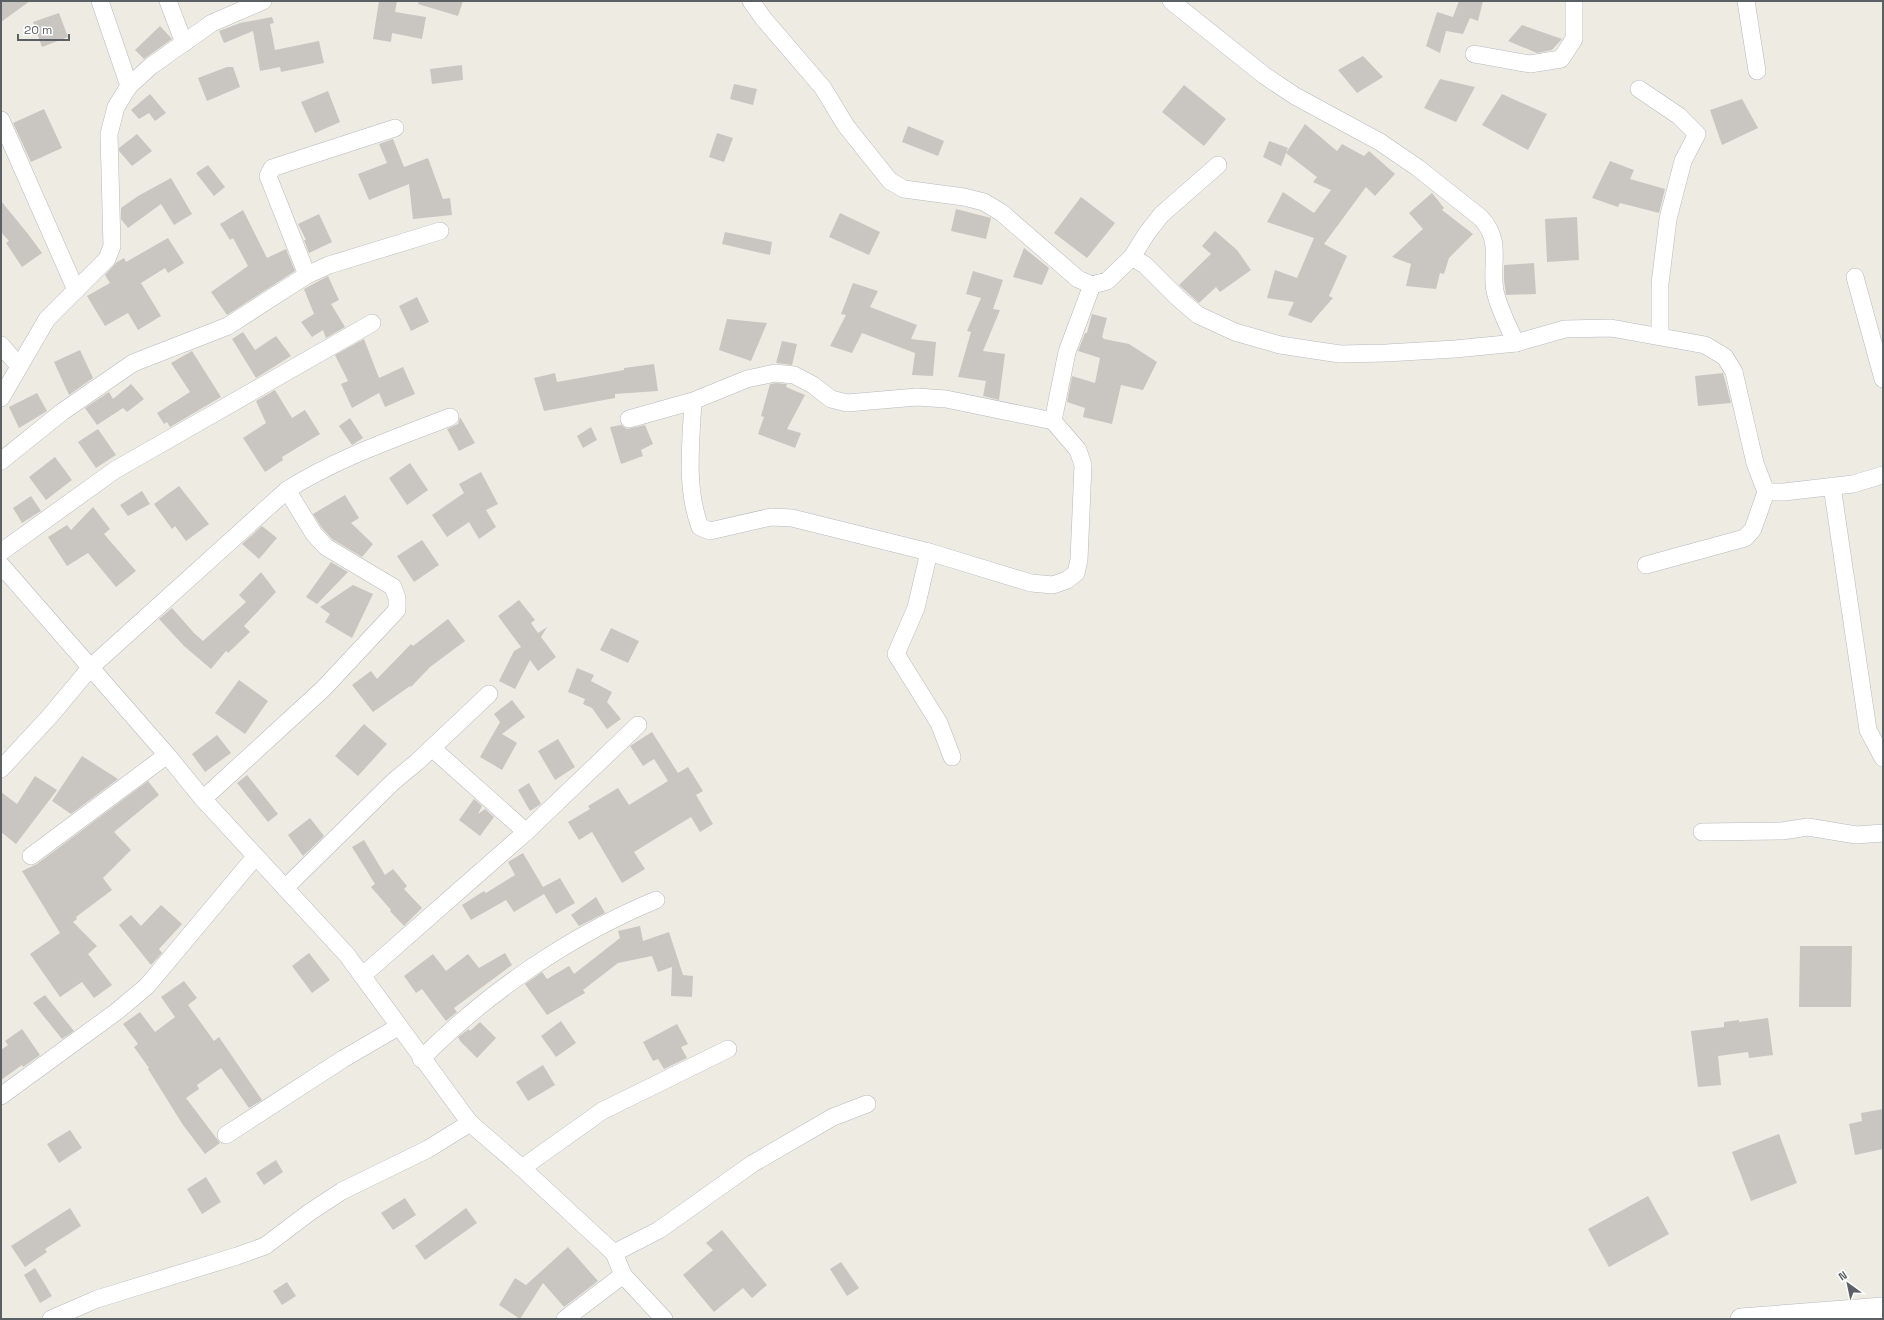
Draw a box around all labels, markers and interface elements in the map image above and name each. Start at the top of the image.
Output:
scale bar [18,16,69,42]
text: 20 m [24,22,52,38]
north arrow [1828,1264,1868,1304]
text: N [1836,1268,1849,1283]

